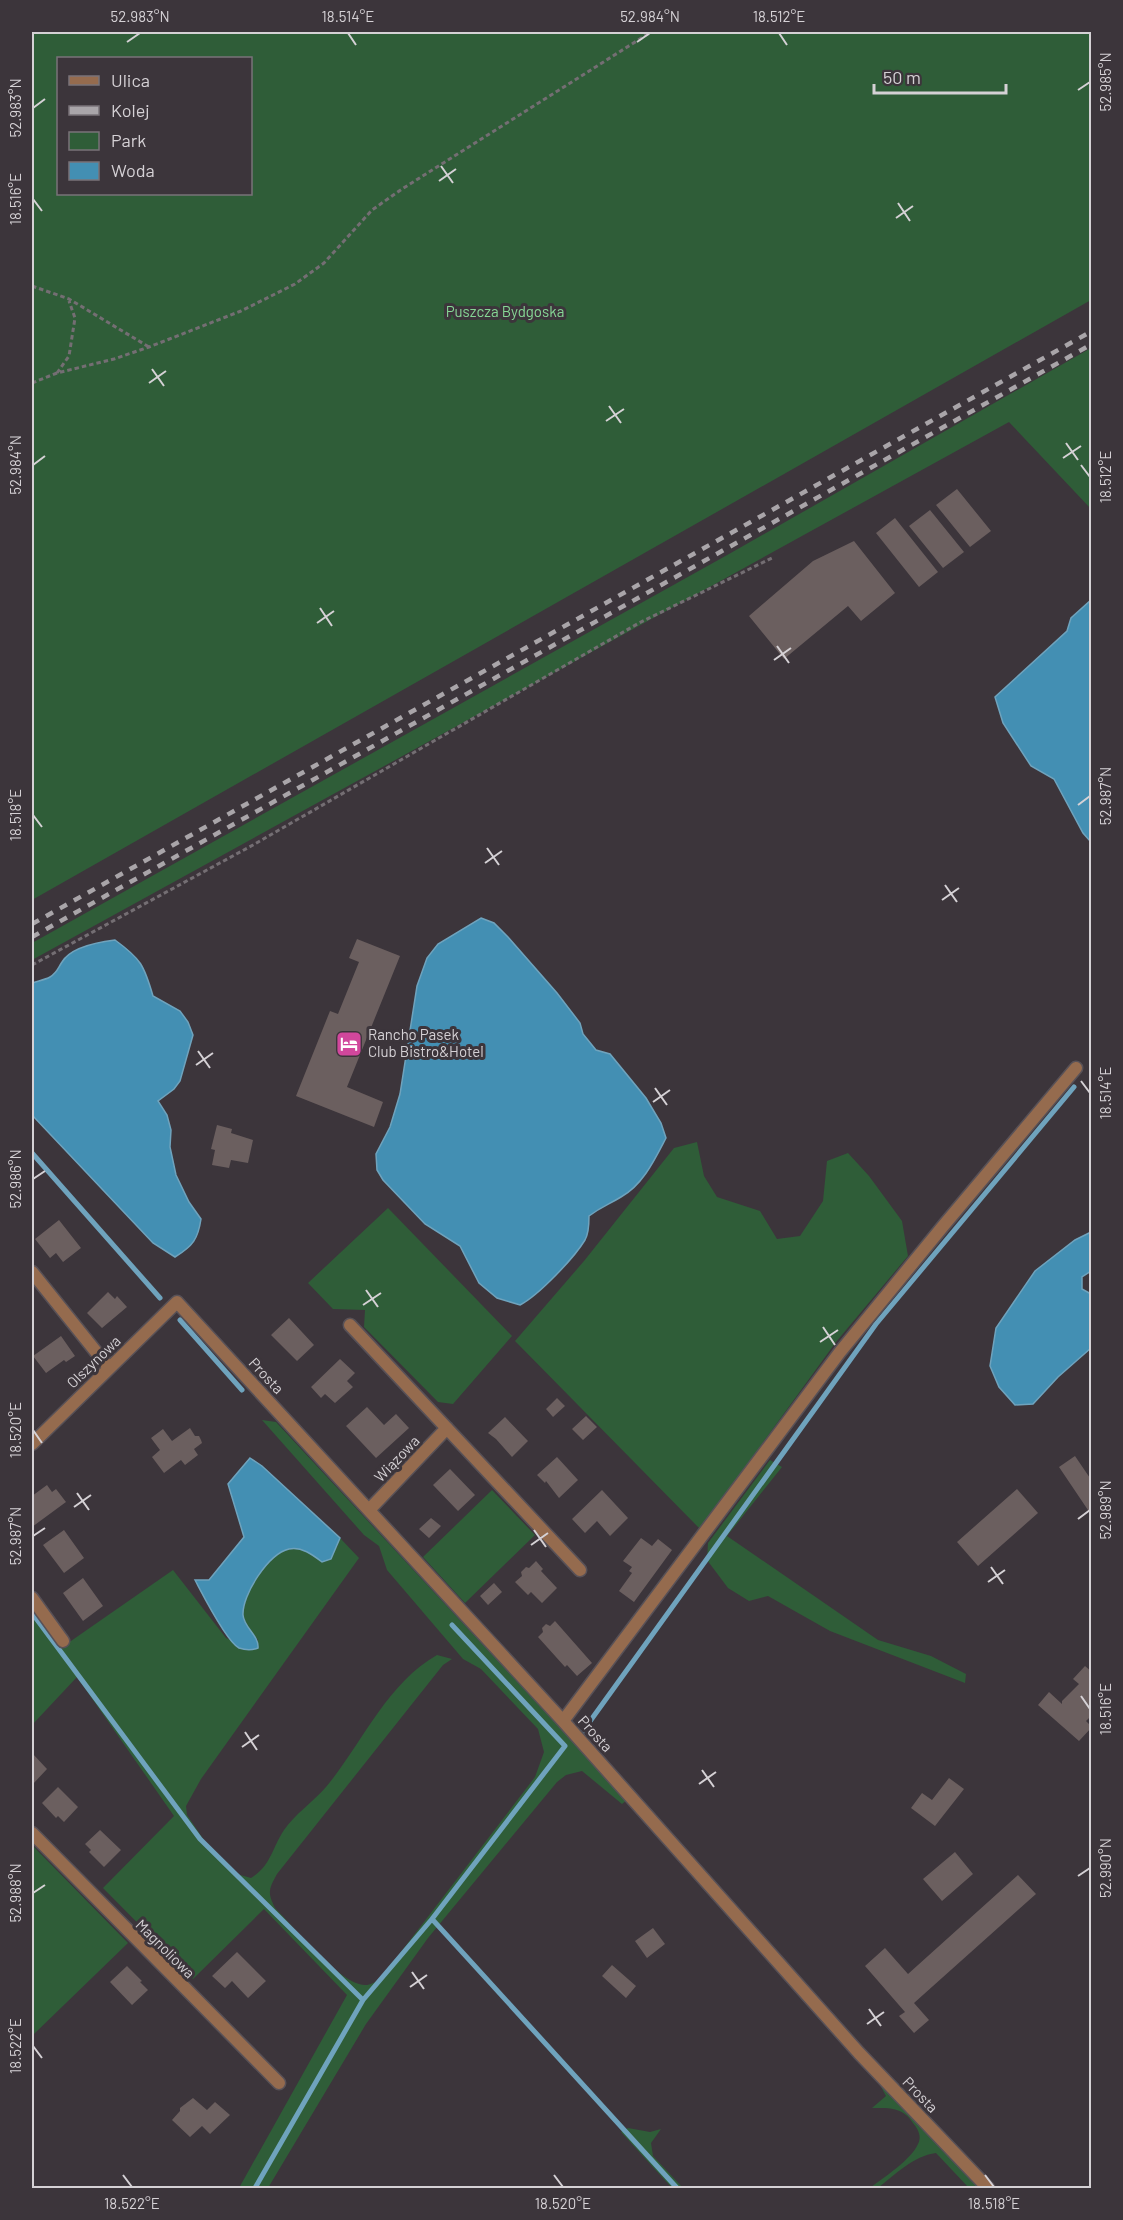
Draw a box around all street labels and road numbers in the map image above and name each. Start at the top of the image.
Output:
street label: Olszynowa [63,1331,124,1391]
street label: Prosta [246,1354,288,1397]
street label: Wiązowa [370,1431,423,1485]
street label: Prosta [575,1711,617,1755]
street label: Magnoliowa [132,1915,199,1982]
street label: Prosta [899,2073,942,2116]

